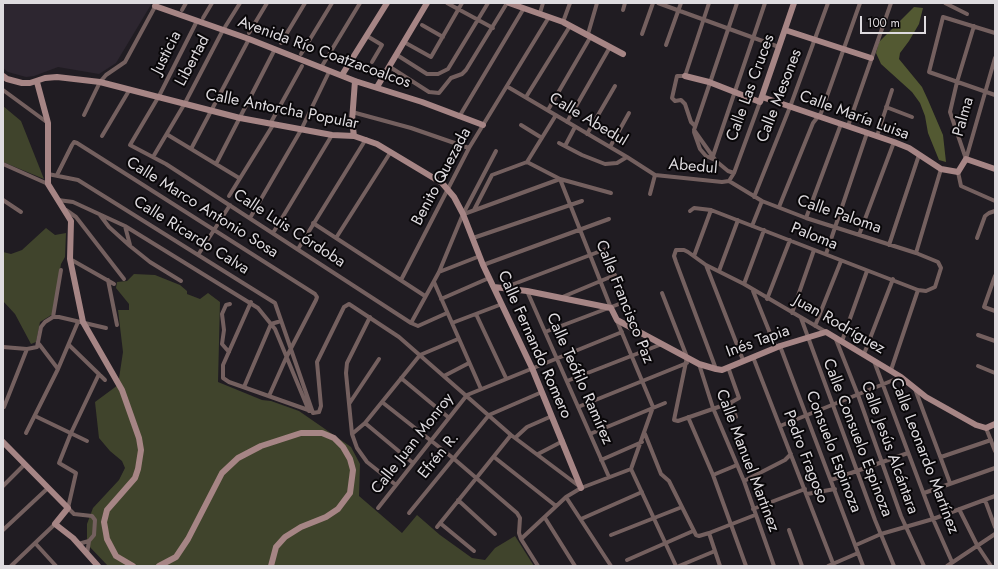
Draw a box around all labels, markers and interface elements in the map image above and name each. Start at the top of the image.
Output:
scale bar [862,8,928,34]
street label: Avenida Río Coatzacoalcos [235,13,413,93]
text: 100 m [867,14,900,32]
street label: Justicia [148,28,186,78]
street label: Libertad [172,32,214,90]
street label: Calle Las Cruces [723,32,779,144]
street label: Calle Mesones [753,47,807,145]
street label: Calle Antorcha Popular [204,86,360,134]
street label: Calle María Luisa [796,87,912,145]
street label: Calle Abedul [545,89,631,151]
street label: Palma [949,95,979,139]
street label: Benito Quezada [408,125,476,229]
street label: Calle Marco Antonio Sosa [123,153,281,263]
street label: Abedul [668,155,718,179]
street label: Calle Luis Córdoba [229,186,349,272]
street label: Calle Paloma [794,192,884,238]
street label: Calle Ricardo Calva [130,193,252,279]
street label: Paloma [788,219,840,255]
street label: Calle Francisco Paz [591,238,657,366]
street label: Calle Fernando Romero [493,268,575,422]
street label: Juan Rodríguez [790,291,888,359]
street label: Calle Teófilo Ramírez [541,310,617,448]
street label: Inés Tapia [724,322,792,362]
street label: Calle Consuelo Espinoza [818,356,896,520]
street label: Calle Leonardo Martínez [885,375,963,537]
street label: Calle Jesús Alcántara [856,379,922,517]
street label: Calle Manuel Martínez [711,387,783,535]
street label: Consuelo Espinoza [801,388,865,516]
street label: Calle Juan Monroy [368,390,458,498]
street label: Pedro Fragoso [778,408,832,506]
street label: Efrén R. [415,429,463,483]

